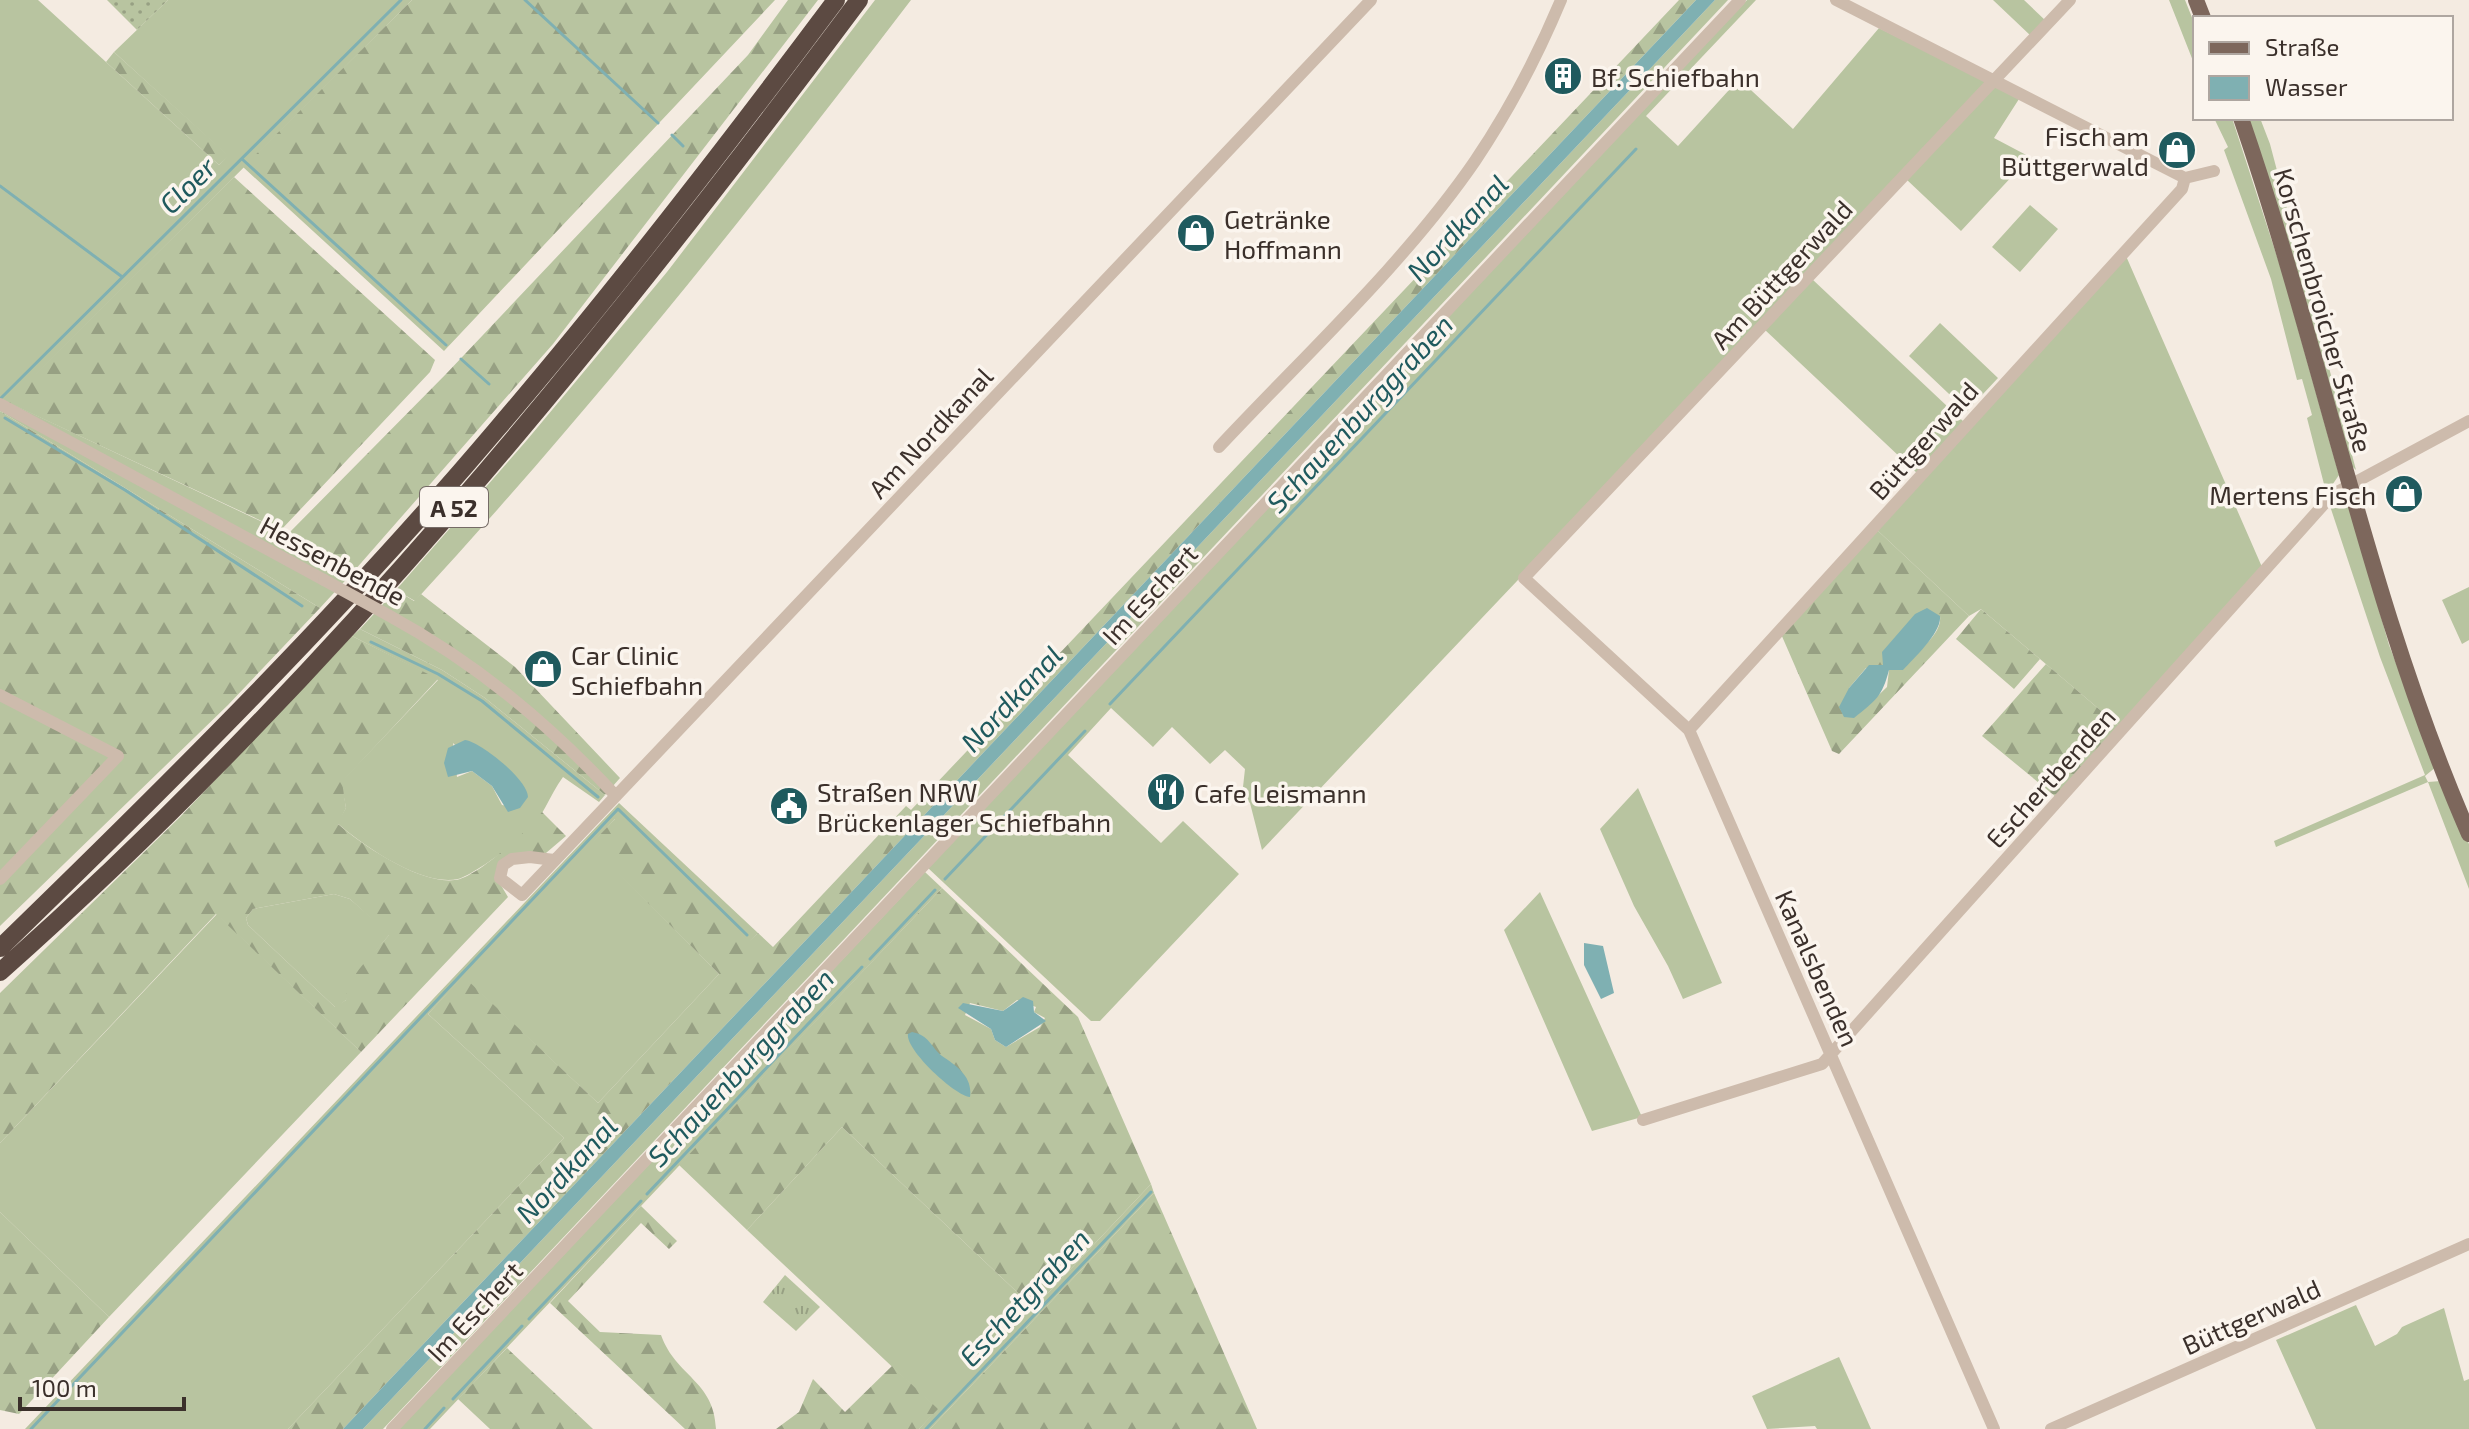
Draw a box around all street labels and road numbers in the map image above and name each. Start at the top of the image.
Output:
street label: Korschenbroicher Straße [2269,164,2379,456]
street label: Am Büttgerwald [1704,193,1858,355]
street label: Am Nordkanal [862,360,999,504]
street label: Büttgerwald [1862,375,1984,505]
road number: A 52 [420,487,488,527]
street label: Hessenbende [255,509,411,611]
street label: Im Eschert [1095,538,1203,650]
street label: Eschertbenden [1979,701,2121,853]
street label: Kanalsbenden [1770,885,1866,1051]
street label: Im Eschert [420,1255,528,1367]
street label: Büttgerwald [2177,1272,2325,1360]

